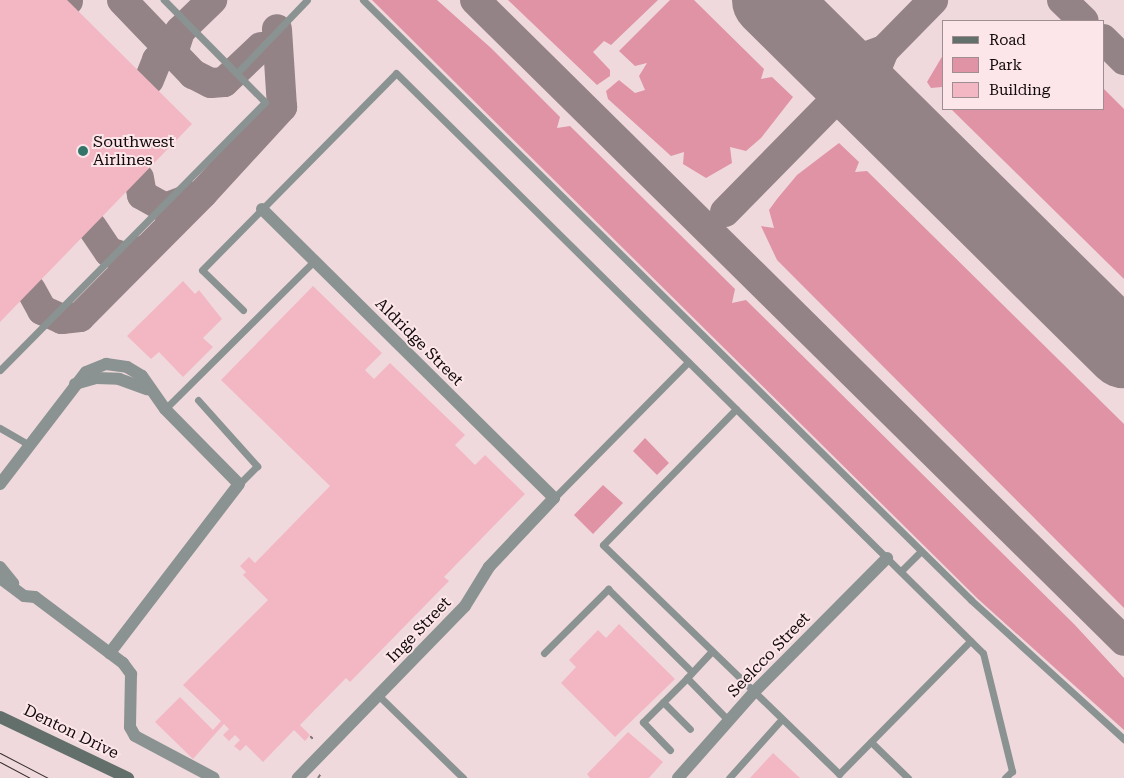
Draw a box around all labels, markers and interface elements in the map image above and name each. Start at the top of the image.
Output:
legend [942,20,1104,110]
text: Road [989,31,1026,49]
text: Park [989,56,1022,74]
text: Building [989,81,1050,99]
place label: Southwest Airlines [93,132,174,170]
marker: Southwest Airlines [77,145,89,157]
street label: Aldridge Street [371,294,467,390]
street label: Inge Street [383,593,455,667]
street label: Seelcco Street [724,609,814,701]
street label: Denton Drive [20,701,122,763]

